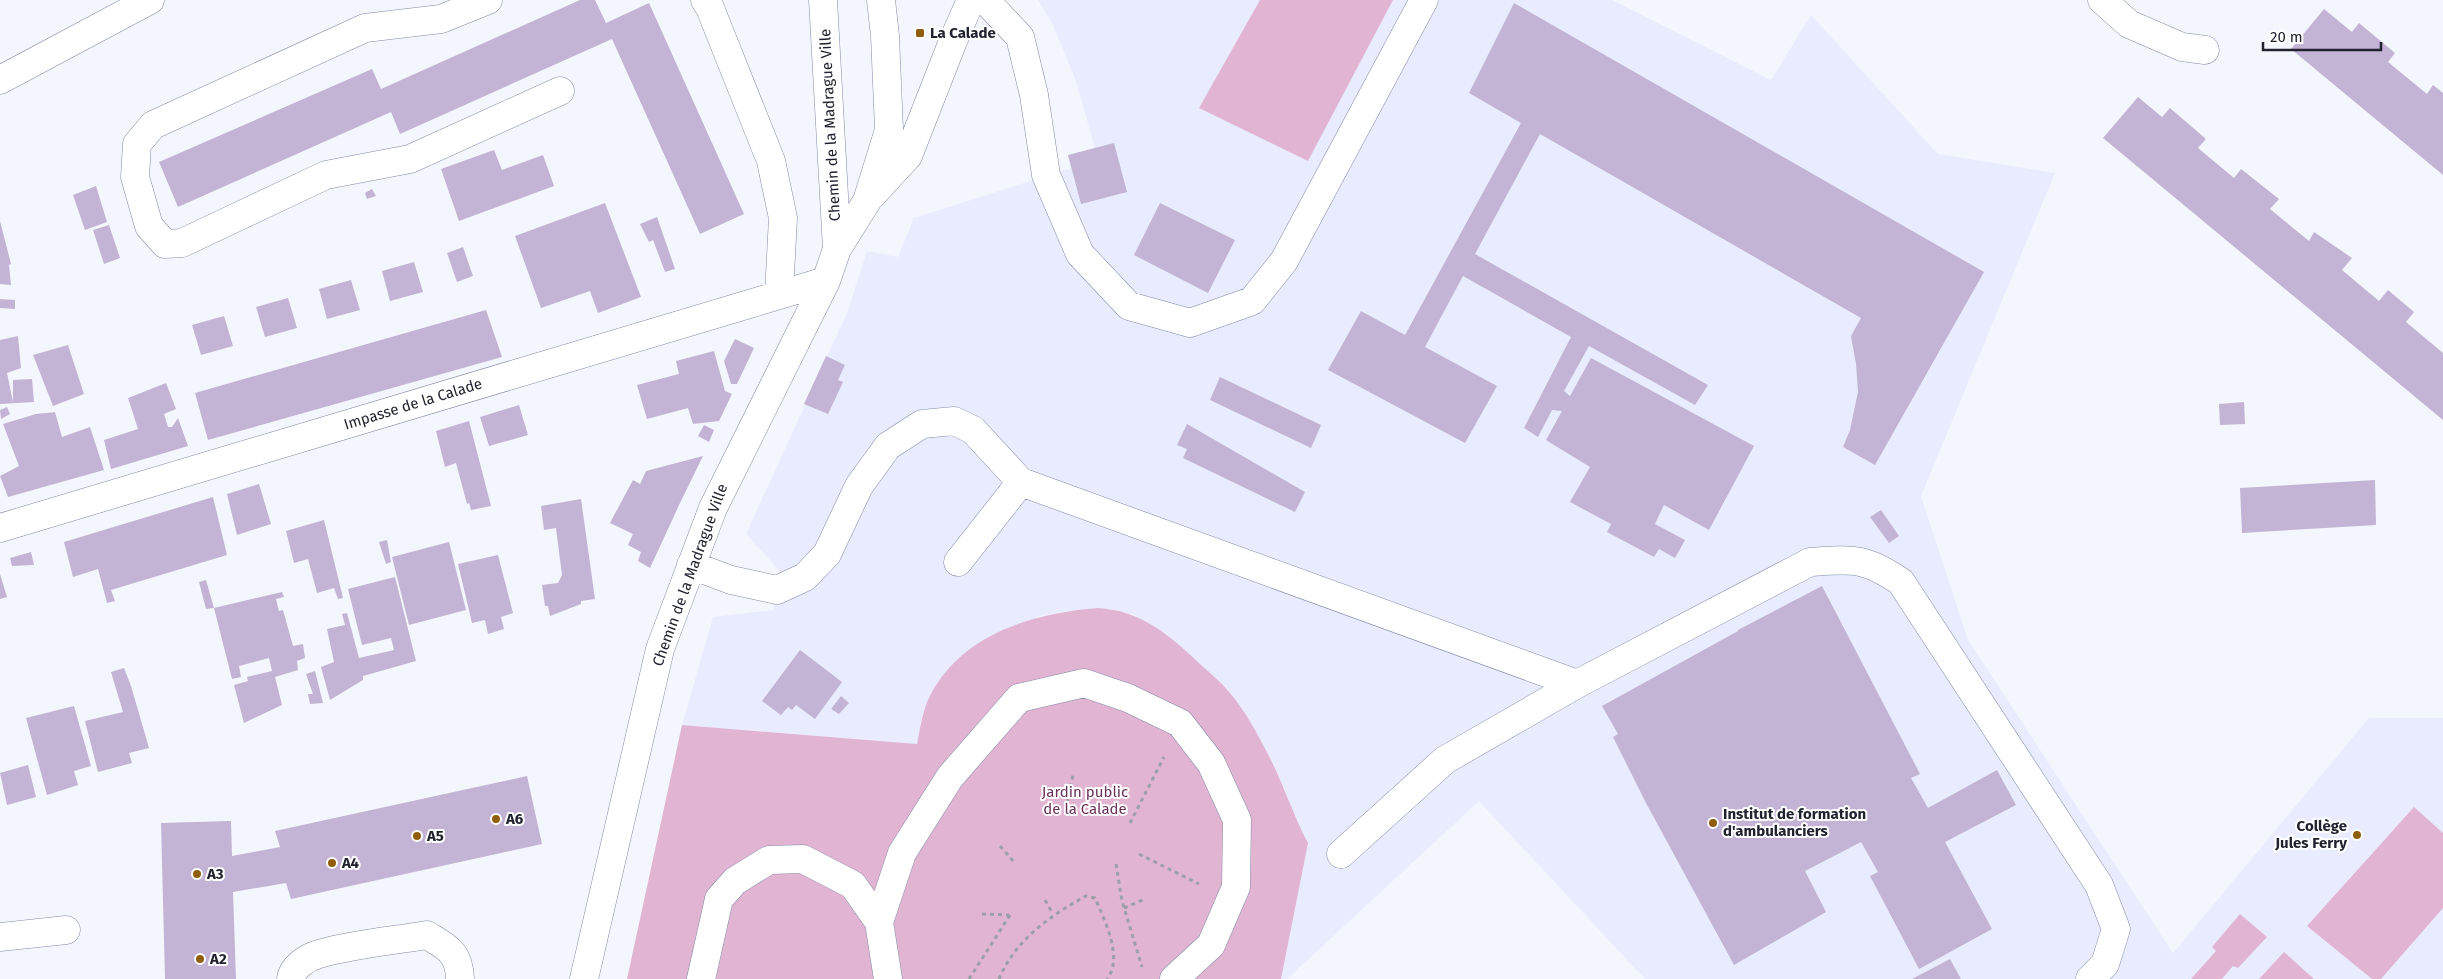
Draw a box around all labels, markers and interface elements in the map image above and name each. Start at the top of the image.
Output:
scale bar [2263,20,2380,52]
place label: La Calade [930,24,996,42]
marker: La Calade [914,27,926,39]
street label: Chemin de la Madrague Ville [816,28,844,222]
text: 20 m [2270,28,2303,46]
street label: Impasse de la Calade [342,374,484,434]
street label: Chemin de la Madrague Ville [649,481,731,669]
park label: Jardin public de la Calade [1042,783,1128,818]
place label: Institut de formation d'ambulanciers [1723,805,1866,840]
place label: A6 [505,810,524,828]
marker: A6 [490,813,502,825]
marker: Institut de formation d'ambulanciers [1707,817,1719,829]
place label: Collège Jules Ferry [2274,817,2347,852]
place label: A5 [426,827,444,845]
marker: Collège Jules Ferry [2351,829,2363,841]
marker: A5 [411,830,423,842]
place label: A4 [341,854,360,872]
marker: A4 [326,857,338,869]
place label: A3 [206,865,224,883]
marker: A3 [191,868,203,880]
place label: A2 [209,950,227,968]
marker: A2 [194,953,206,965]

